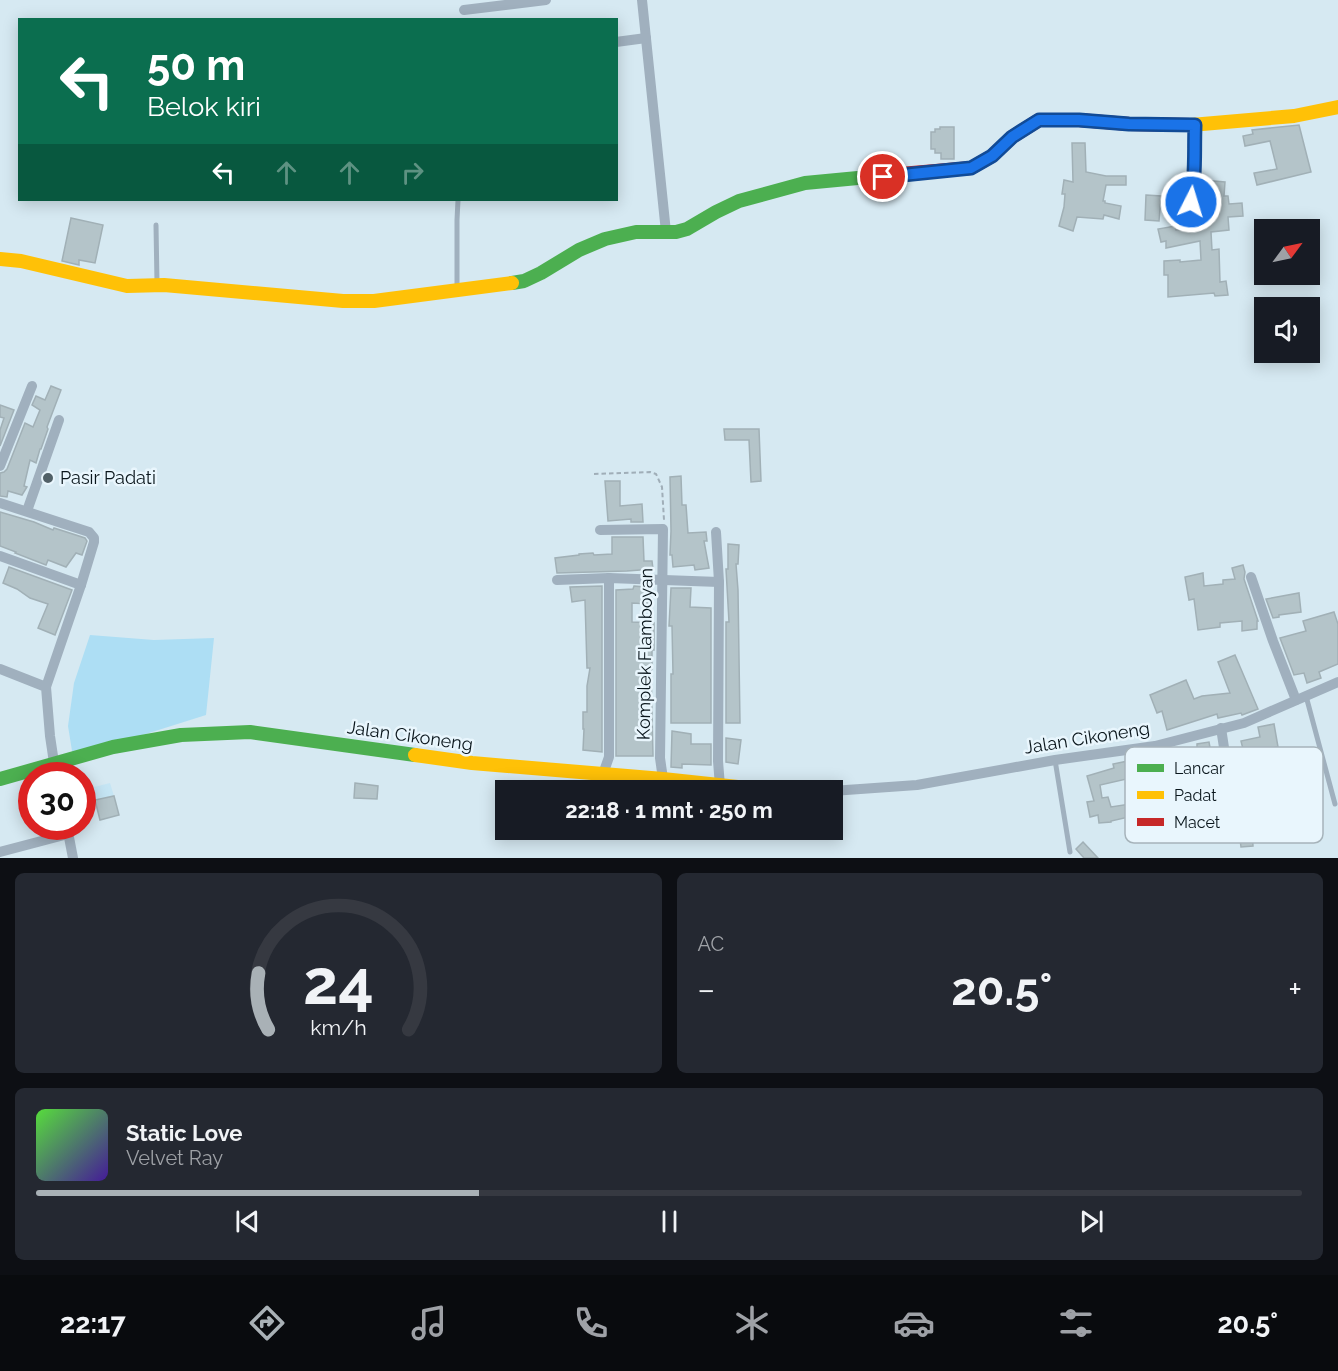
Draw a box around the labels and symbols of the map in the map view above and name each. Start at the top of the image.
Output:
pin [857,151,908,202]
position arrow [1159,170,1223,234]
north arrow [1254,219,1320,285]
place label: Pasir Padati [60,467,156,488]
marker: Pasir Padati [41,471,55,485]
street label: Komplek Flamboyan [632,568,657,740]
street label: Jalan Cikoneng [346,716,474,755]
street label: Jalan Cikoneng [1023,717,1151,758]
legend [1125,747,1323,843]
text: Lancar [1174,759,1225,778]
speed limit sign: 30 [18,762,96,840]
text: Padat [1174,786,1217,805]
text: Macet [1174,813,1221,832]

